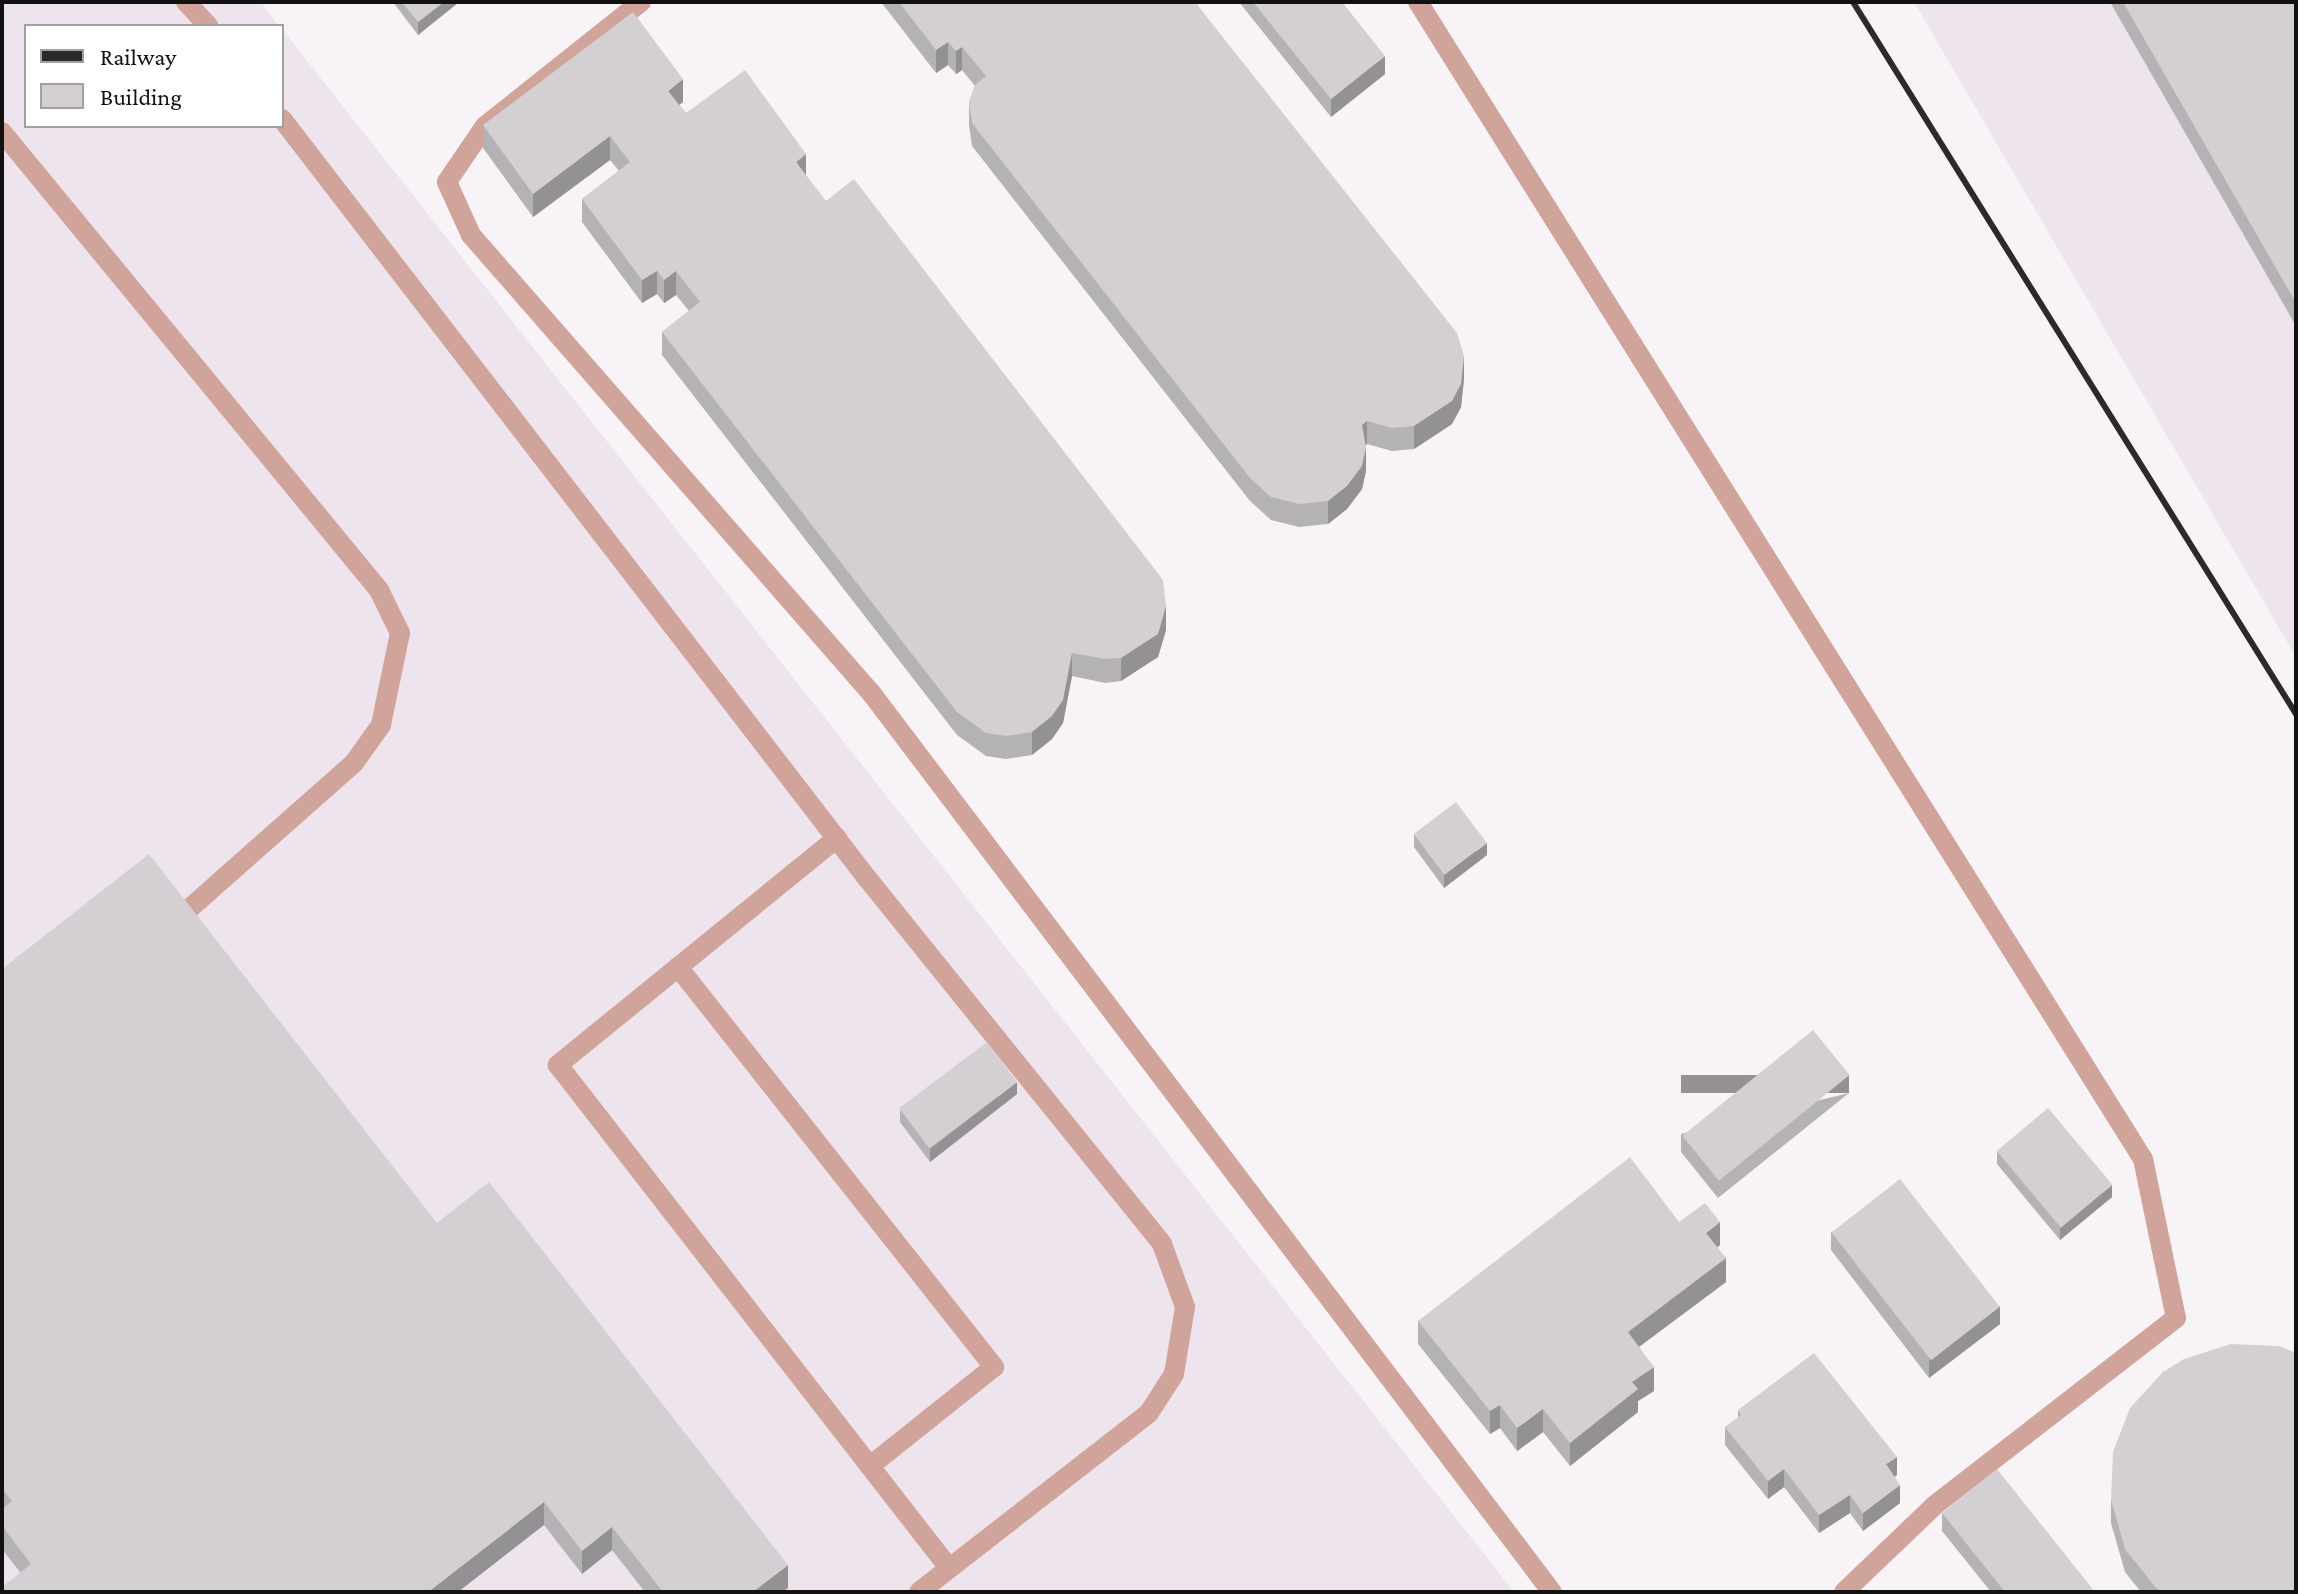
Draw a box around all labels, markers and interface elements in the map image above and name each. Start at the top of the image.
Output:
legend [24,24,284,128]
text: Railway [100,43,176,70]
text: Building [100,83,182,110]

